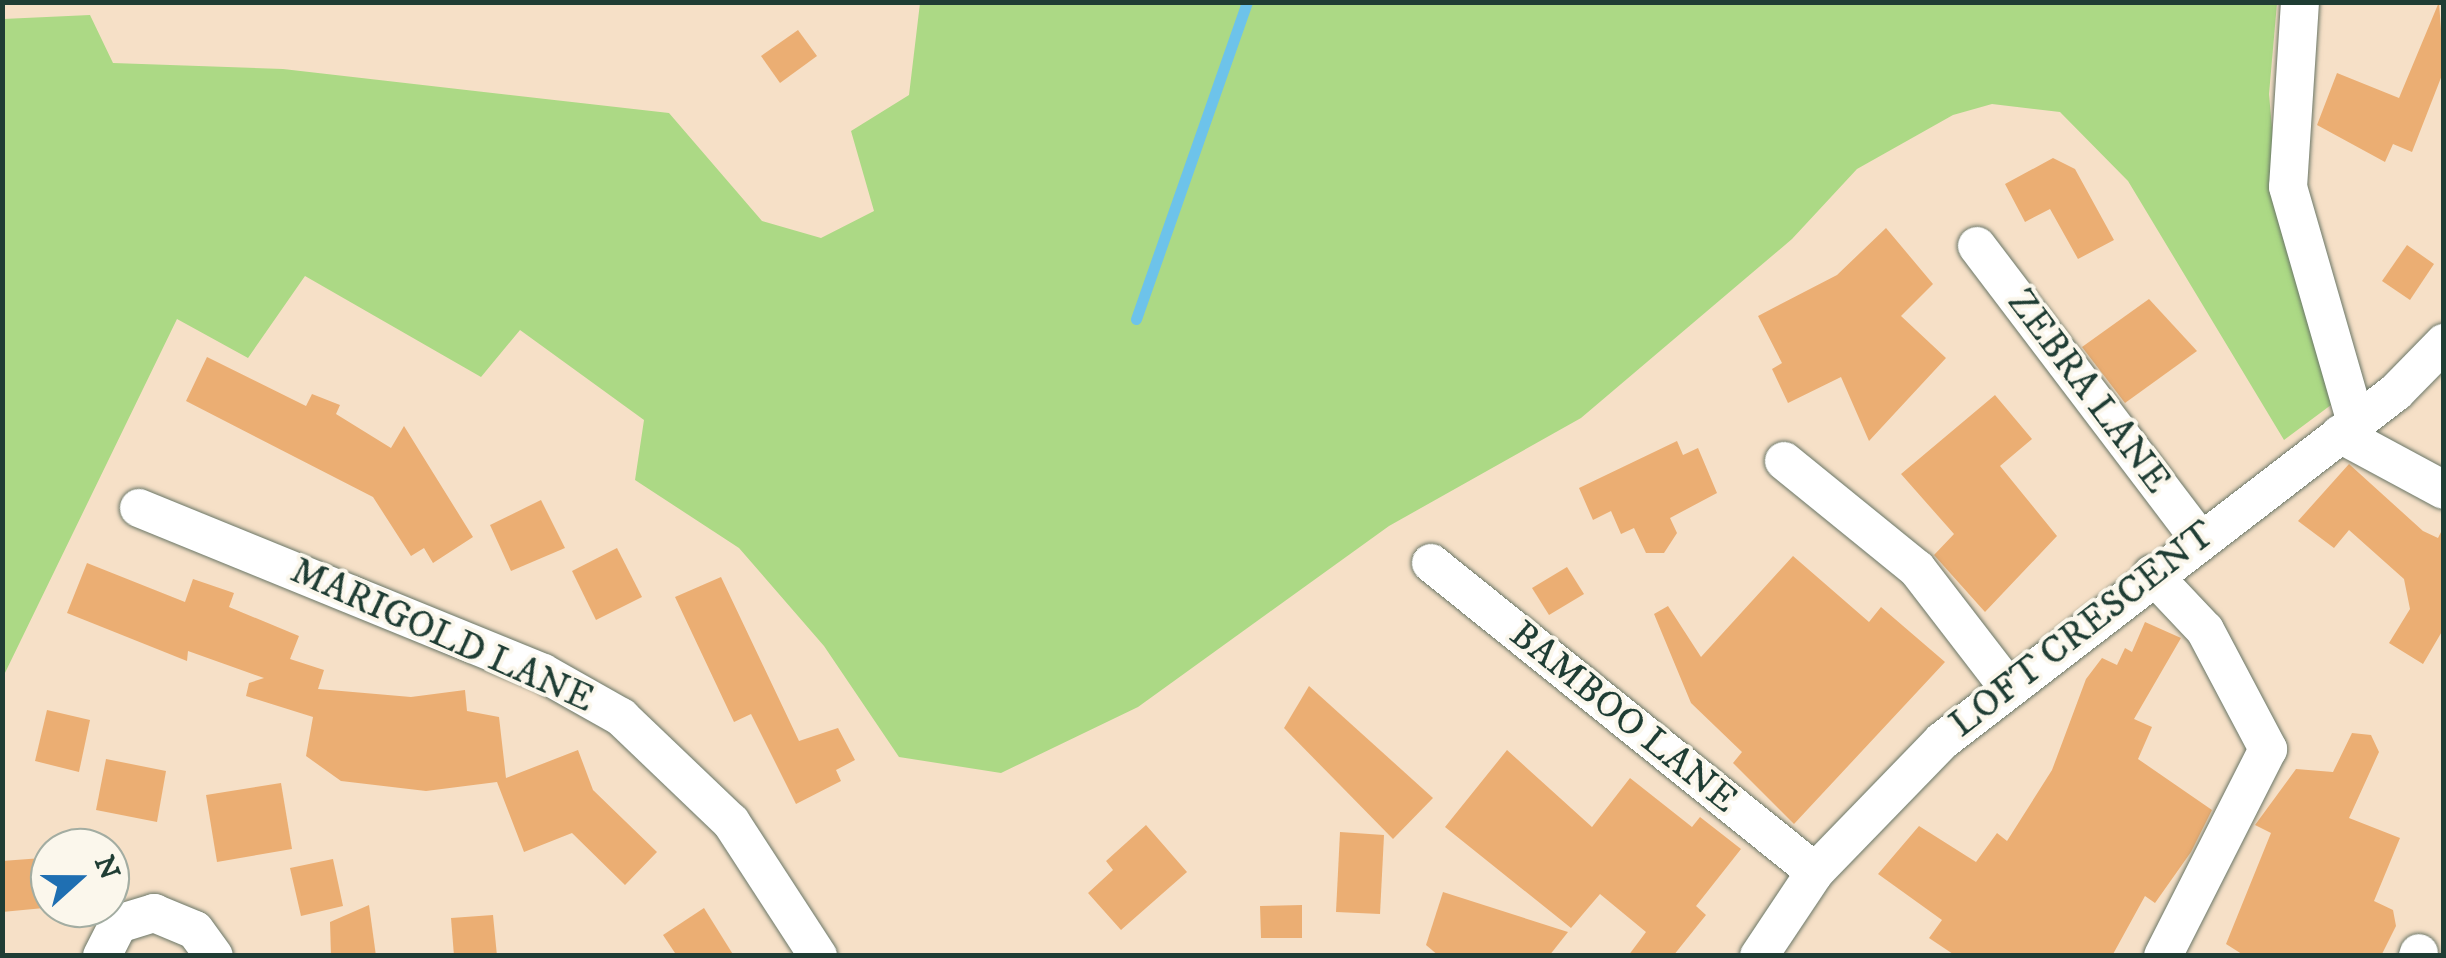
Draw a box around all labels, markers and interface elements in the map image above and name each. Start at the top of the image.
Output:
street label: ZEBRA LANE [1997,281,2179,503]
street label: LOFT CRESCENT [1941,512,2225,748]
street label: MARIGOLD LANE [284,549,600,723]
street label: BAMBOO LANE [1500,612,1746,824]
north arrow [30,828,130,928]
text: N [86,851,127,885]

